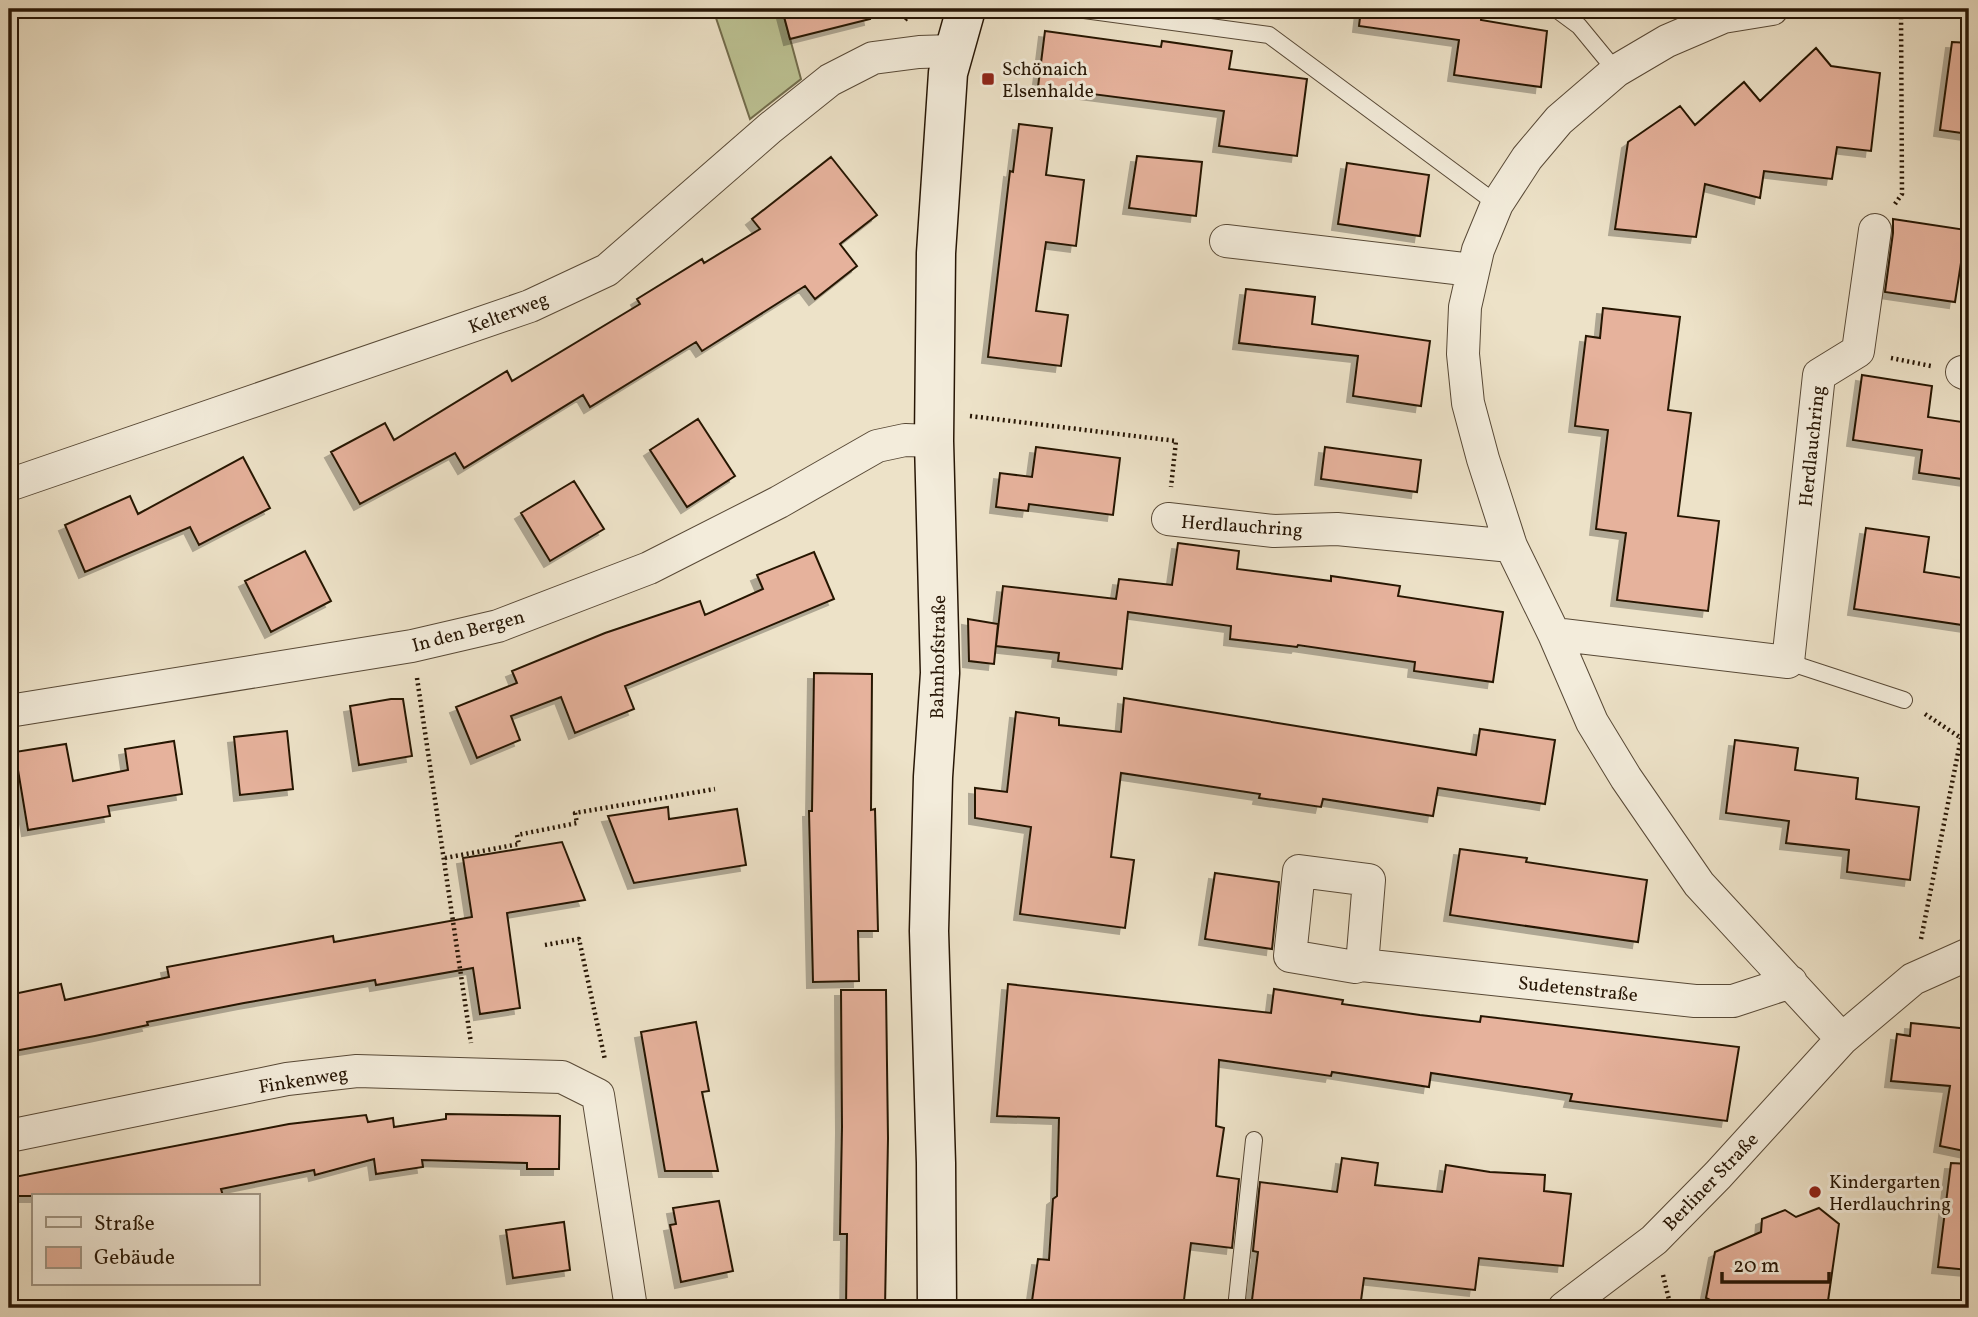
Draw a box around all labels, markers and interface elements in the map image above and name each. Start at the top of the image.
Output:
place label: Schönaich Elsenhalde [1002,57,1094,105]
marker: Schönaich Elsenhalde [980,71,996,87]
street label: Kelterweg [465,287,552,341]
street label: Herdlauchring [1794,384,1832,508]
street label: Herdlauchring [1180,510,1304,544]
street label: Bahnhofstraße [925,595,953,720]
street label: In den Bergen [409,604,528,659]
street label: Sudetenstraße [1517,971,1639,1009]
street label: Finkenweg [257,1061,350,1101]
street label: Berliner Straße [1658,1128,1765,1237]
place label: Kindergarten Herdlauchring [1829,1170,1951,1218]
marker: Kindergarten Herdlauchring [1807,1184,1823,1200]
legend [32,1194,259,1286]
text: Straße [94,1210,155,1239]
scale bar [1722,1240,1829,1284]
text: Gebäude [94,1244,175,1273]
text: 20 m [1733,1252,1779,1281]

